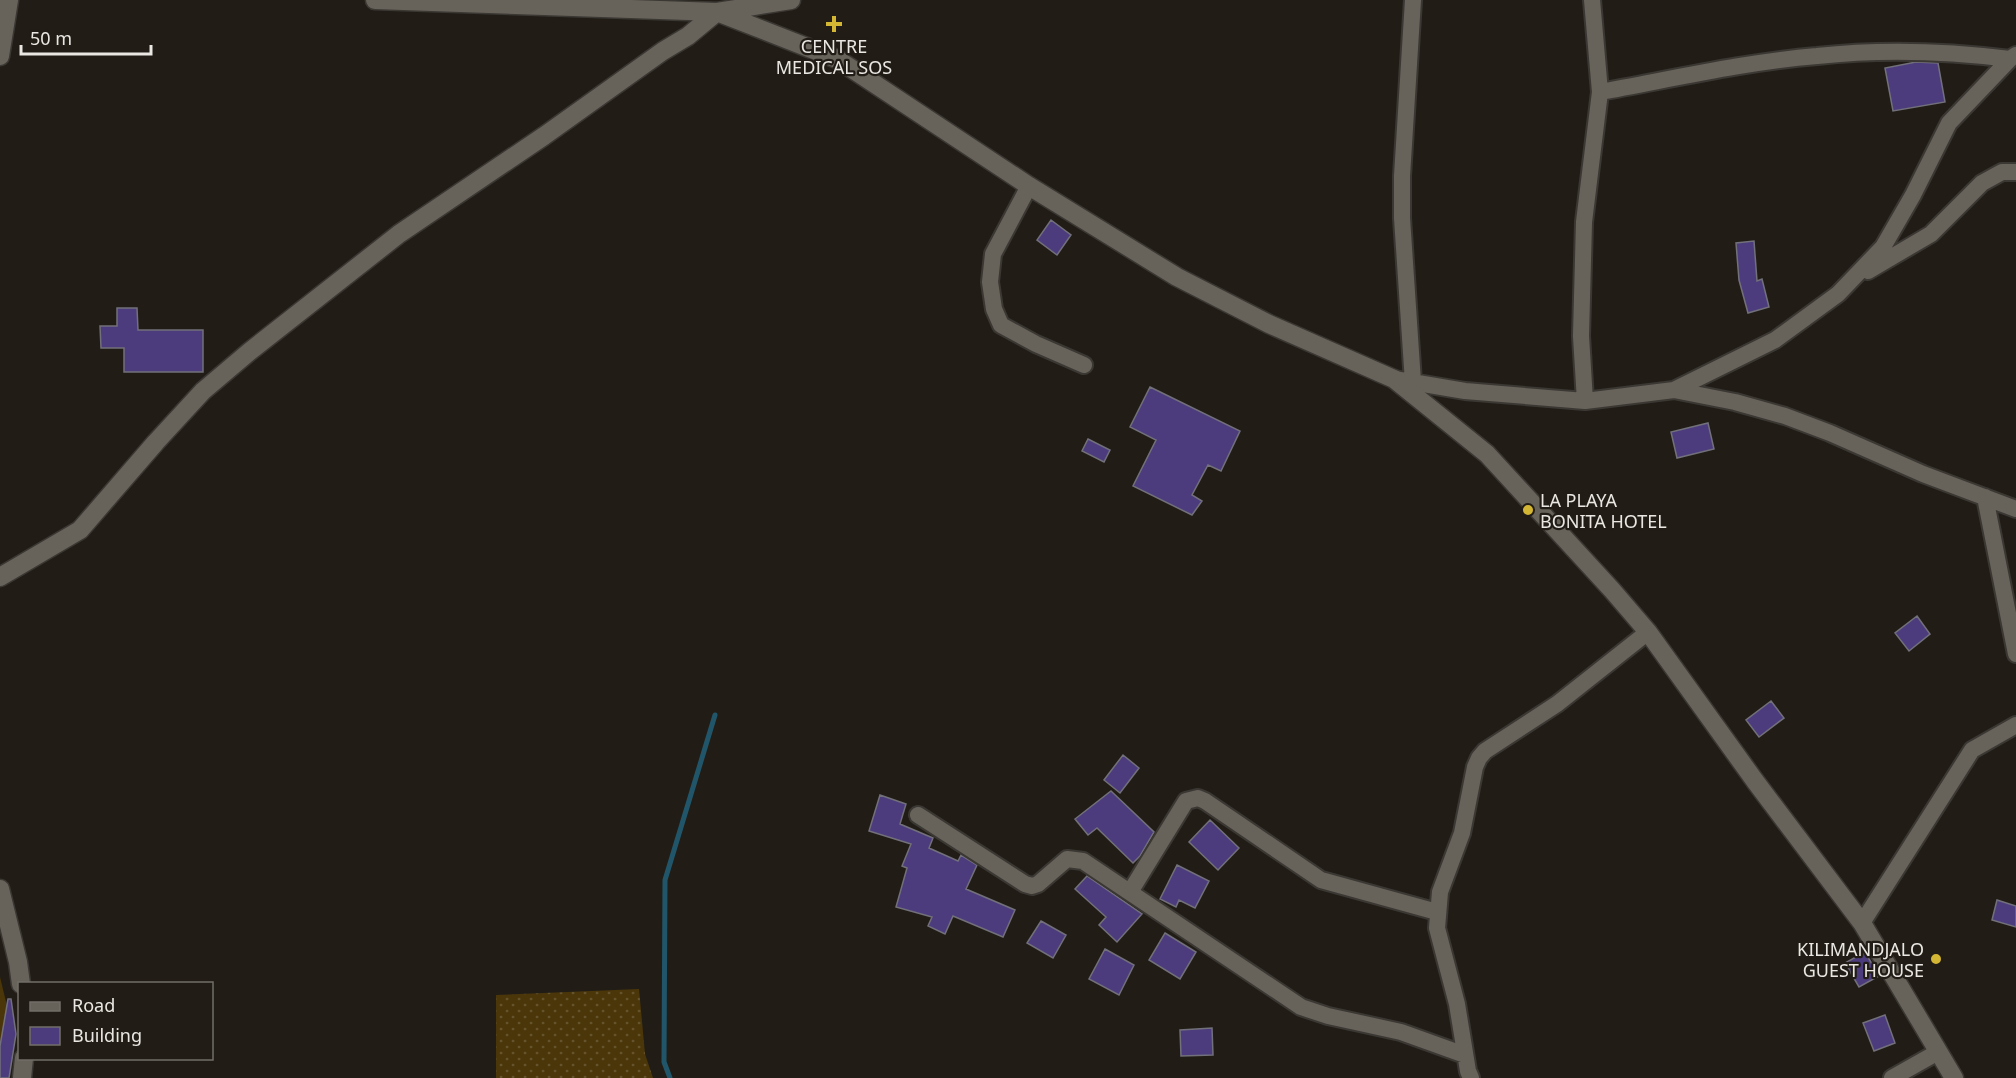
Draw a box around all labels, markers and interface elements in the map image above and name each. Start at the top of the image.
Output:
marker: CENTRE MEDICAL SOS [825,15,843,33]
scale bar [21,18,152,56]
text: 50 m [30,26,72,50]
place label: CENTRE MEDICAL SOS [776,34,892,79]
place label: LA PLAYA BONITA HOTEL [1540,488,1667,533]
marker: LA PLAYA BONITA HOTEL [1521,503,1535,517]
place label: KILIMANDJALO GUEST HOUSE [1797,937,1924,982]
marker: KILIMANDJALO GUEST HOUSE [1929,952,1943,966]
legend [18,982,213,1060]
text: Road [72,993,115,1017]
text: Building [72,1023,142,1047]

